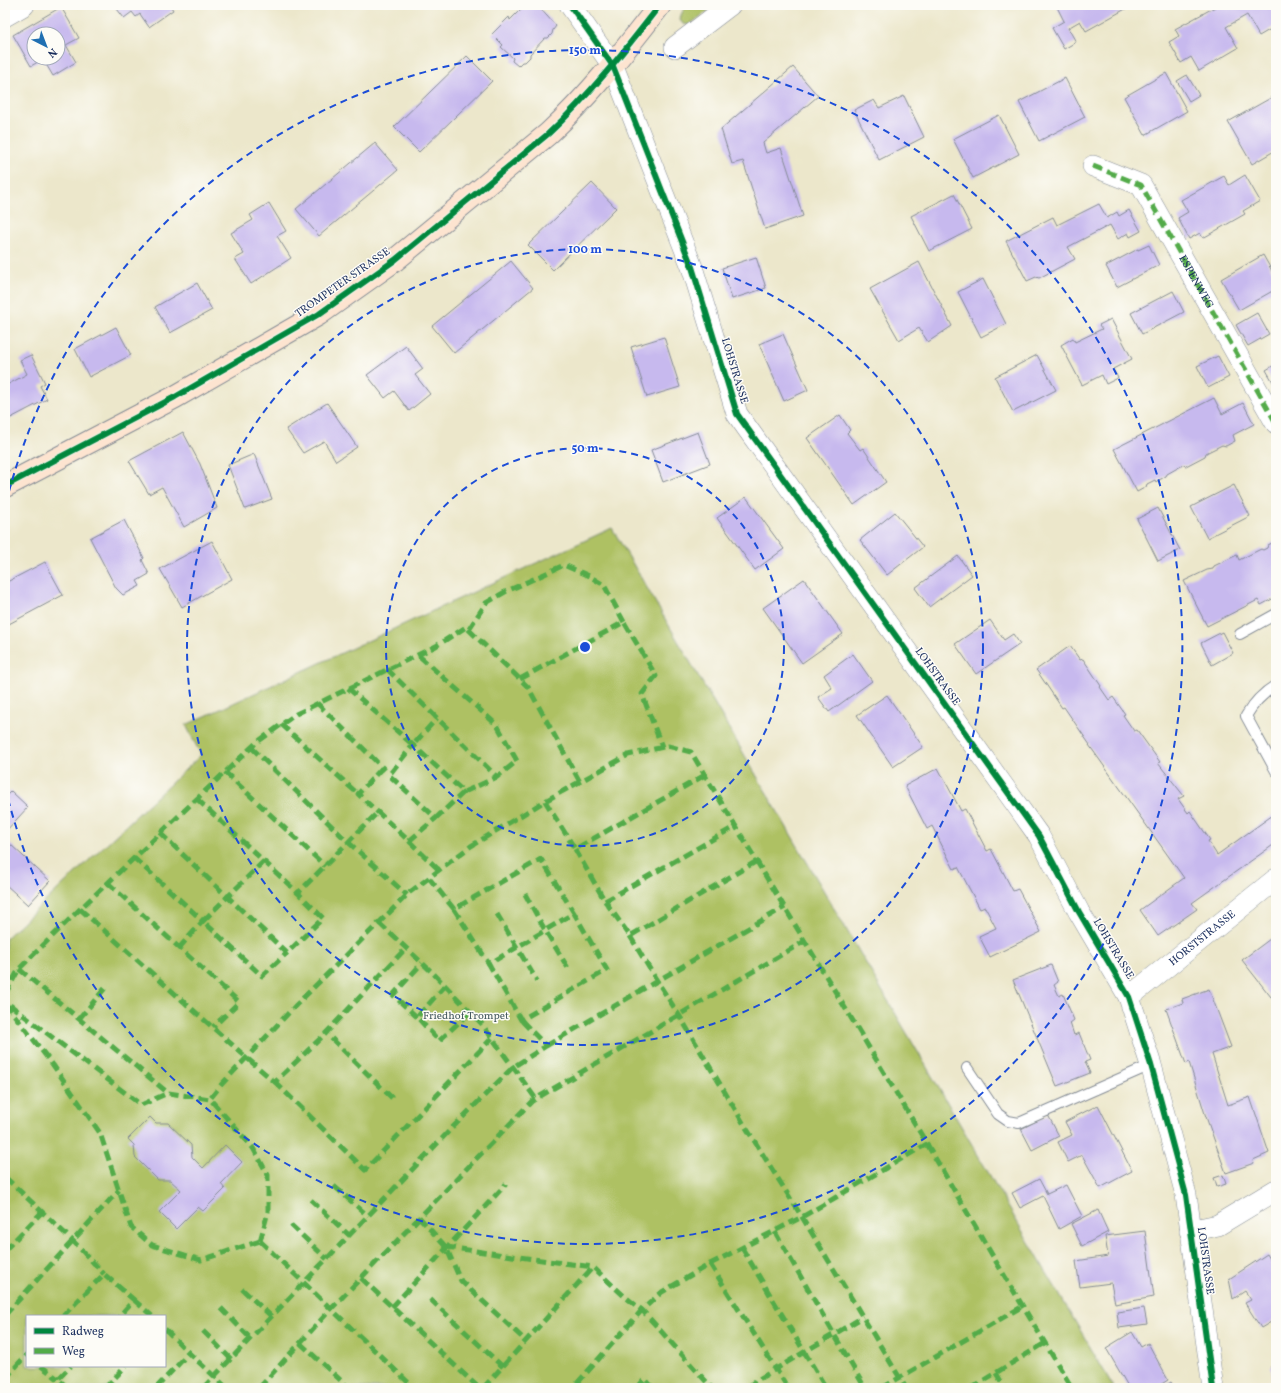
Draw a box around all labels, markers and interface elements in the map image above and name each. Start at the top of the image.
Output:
north arrow [26,26,66,66]
text: 150 m [569,43,601,59]
text: N [44,44,60,61]
text: 100 m [568,242,602,258]
street label: TROMPETER STRASSE [292,244,394,322]
street label: ESPENWEG [1175,252,1217,312]
street label: LOHSTRASSE [717,336,751,406]
text: 50 m [571,441,599,457]
centre of rings [578,640,592,654]
street label: LOHSTRASSE [911,645,963,709]
street label: HORSTSTRASSE [1166,907,1239,969]
street label: LOHSTRASSE [1089,916,1137,982]
park label: Friedhof Trompet [423,1009,509,1024]
street label: LOHSTRASSE [1193,1226,1217,1296]
legend [26,1315,166,1367]
text: Radweg [62,1324,104,1340]
text: Weg [62,1344,85,1360]

